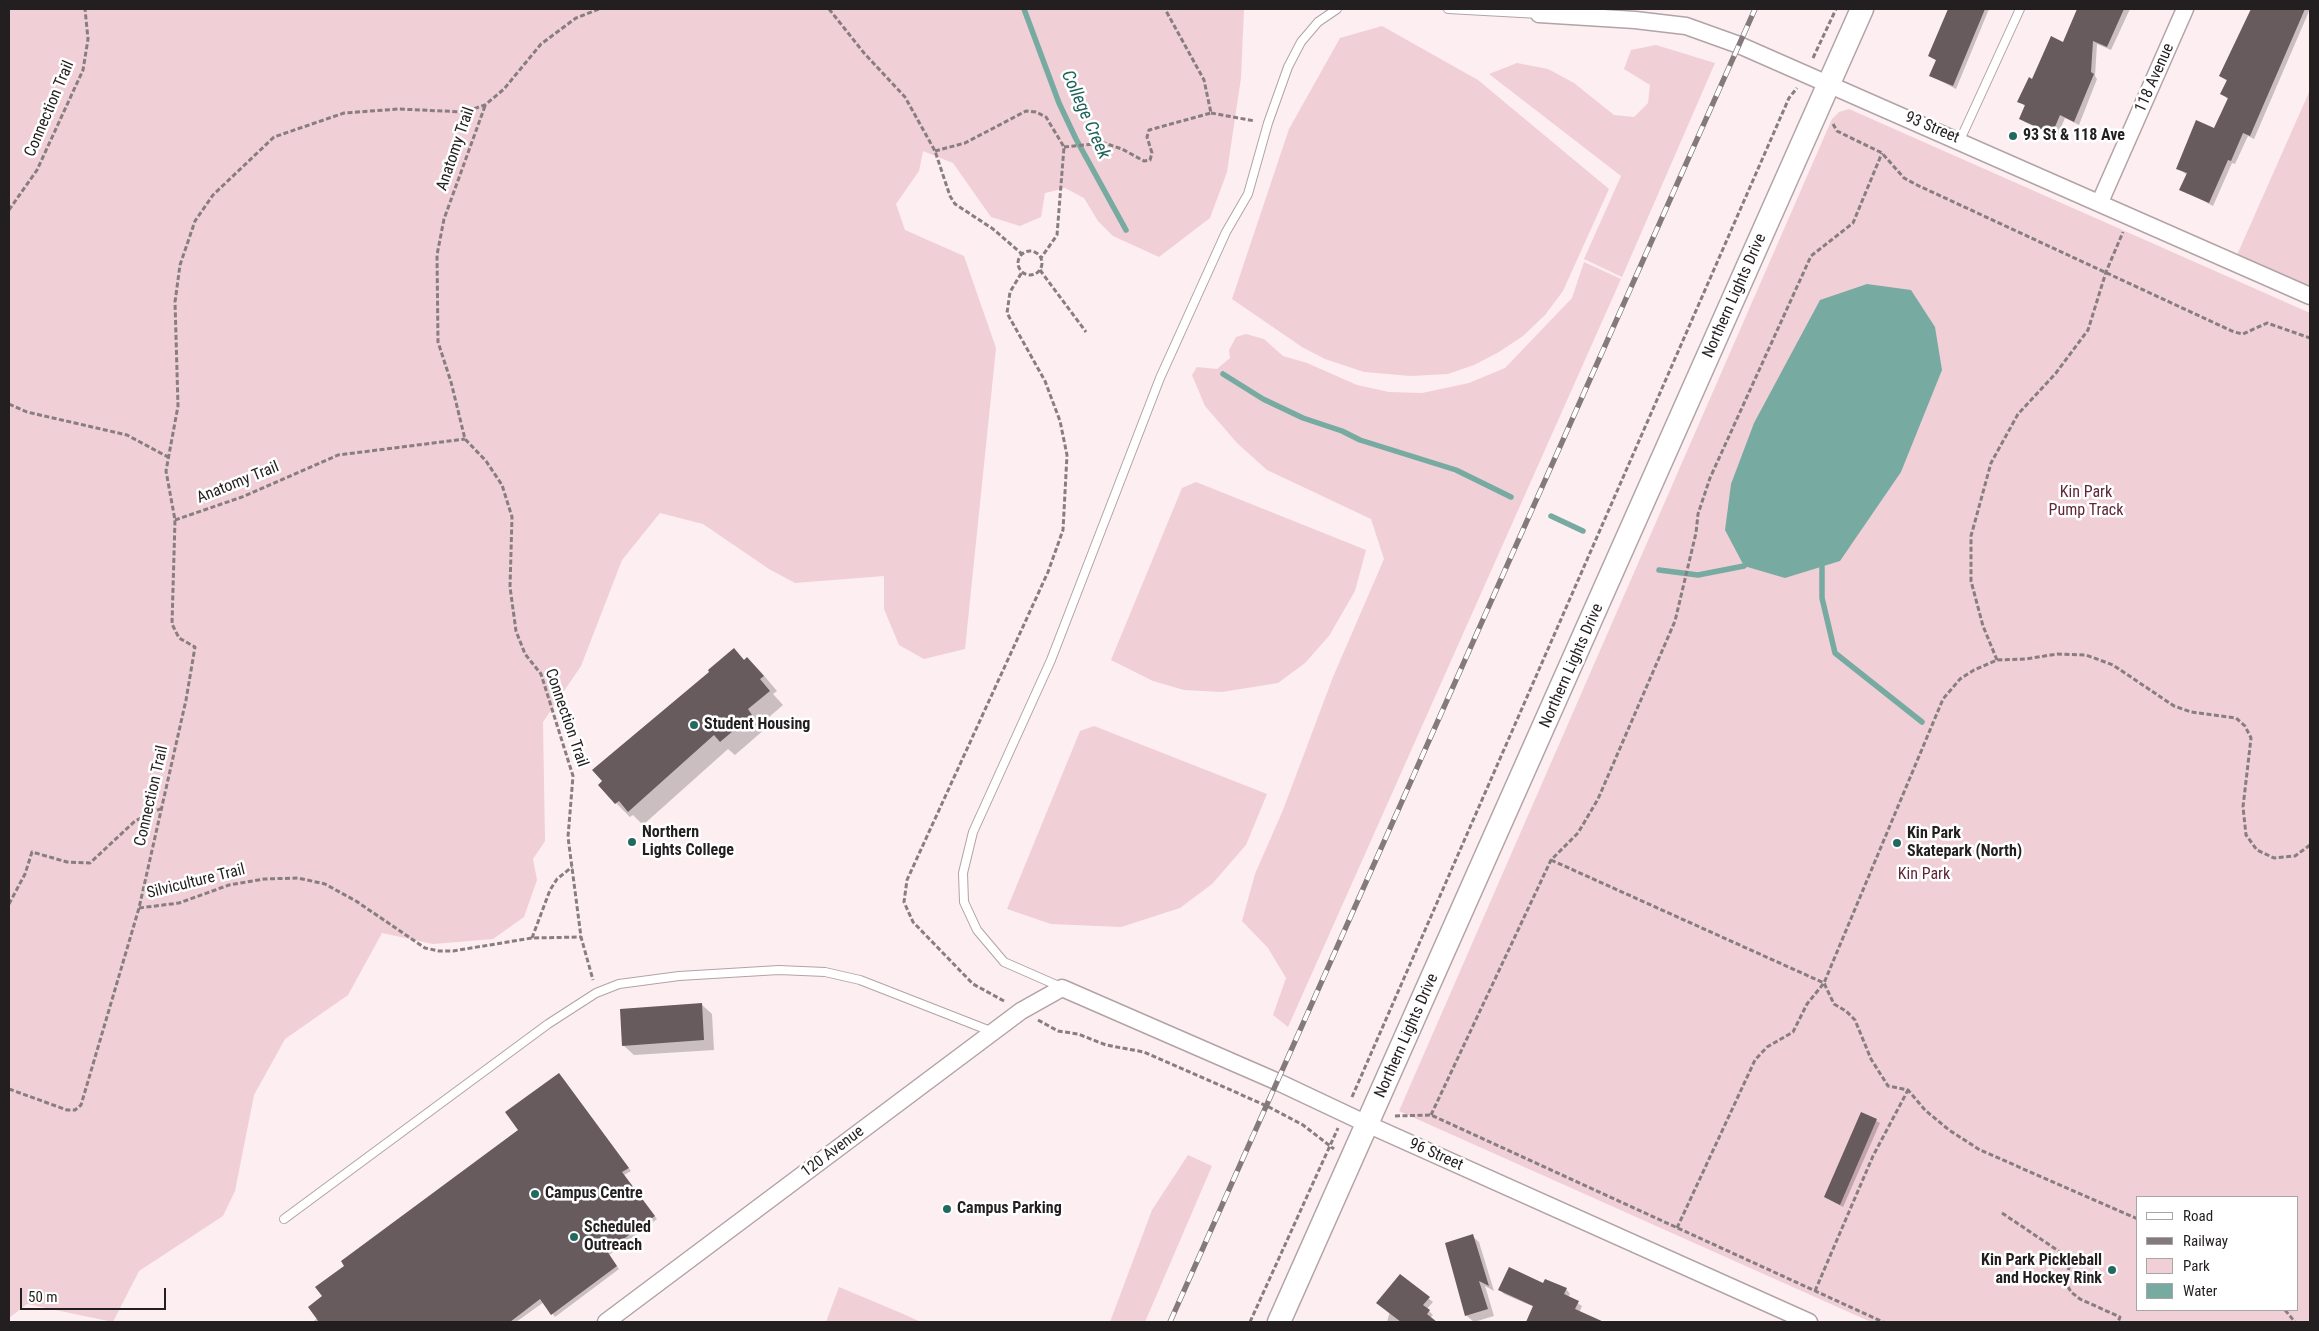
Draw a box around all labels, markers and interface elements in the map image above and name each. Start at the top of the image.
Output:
street label: 118 Avenue [2131,41,2179,115]
street label: Connection Trail [21,58,79,160]
water label: College Creek [1056,67,1114,163]
street label: Anatomy Trail [433,105,479,193]
street label: 93 Street [1902,108,1962,148]
place label: 93 St & 118 Ave [2023,126,2125,146]
marker: 93 St & 118 Ave [2007,130,2019,142]
street label: Northern Lights Drive [1699,231,1771,361]
street label: Anatomy Trail [194,458,282,508]
park label: Kin Park Pump Track [2049,483,2123,521]
street label: Northern Lights Drive [1536,601,1608,731]
street label: Connection Trail [540,666,592,770]
place label: Student Housing [704,715,810,735]
marker: Student Housing [688,719,700,731]
street label: Connection Trail [131,744,173,848]
place label: Northern Lights College [642,823,734,861]
place label: Kin Park Skatepark (North) [1907,824,2022,862]
marker: Northern Lights College [626,836,638,848]
marker: Kin Park Skatepark (North) [1891,837,1903,849]
street label: Silviculture Trail [145,861,247,903]
park label: Kin Park [1898,865,1950,885]
street label: Northern Lights Drive [1371,971,1443,1101]
street label: 120 Avenue [798,1122,868,1182]
street label: 96 Street [1406,1135,1466,1175]
place label: Campus Centre [545,1184,643,1204]
marker: Campus Centre [529,1188,541,1200]
legend [2136,1196,2299,1311]
place label: Campus Parking [957,1199,1062,1219]
marker: Campus Parking [941,1203,953,1215]
text: Road [2183,1207,2213,1225]
place label: Scheduled Outreach [584,1218,651,1256]
marker: Scheduled Outreach [568,1231,580,1243]
text: Railway [2183,1232,2228,1250]
place label: Kin Park Pickleball and Hockey Rink [1981,1251,2102,1289]
text: Park [2183,1257,2210,1275]
marker: Kin Park Pickleball and Hockey Rink [2106,1264,2118,1276]
scale bar [22,1278,169,1310]
text: Water [2183,1282,2217,1300]
text: 50 m [28,1288,58,1306]

